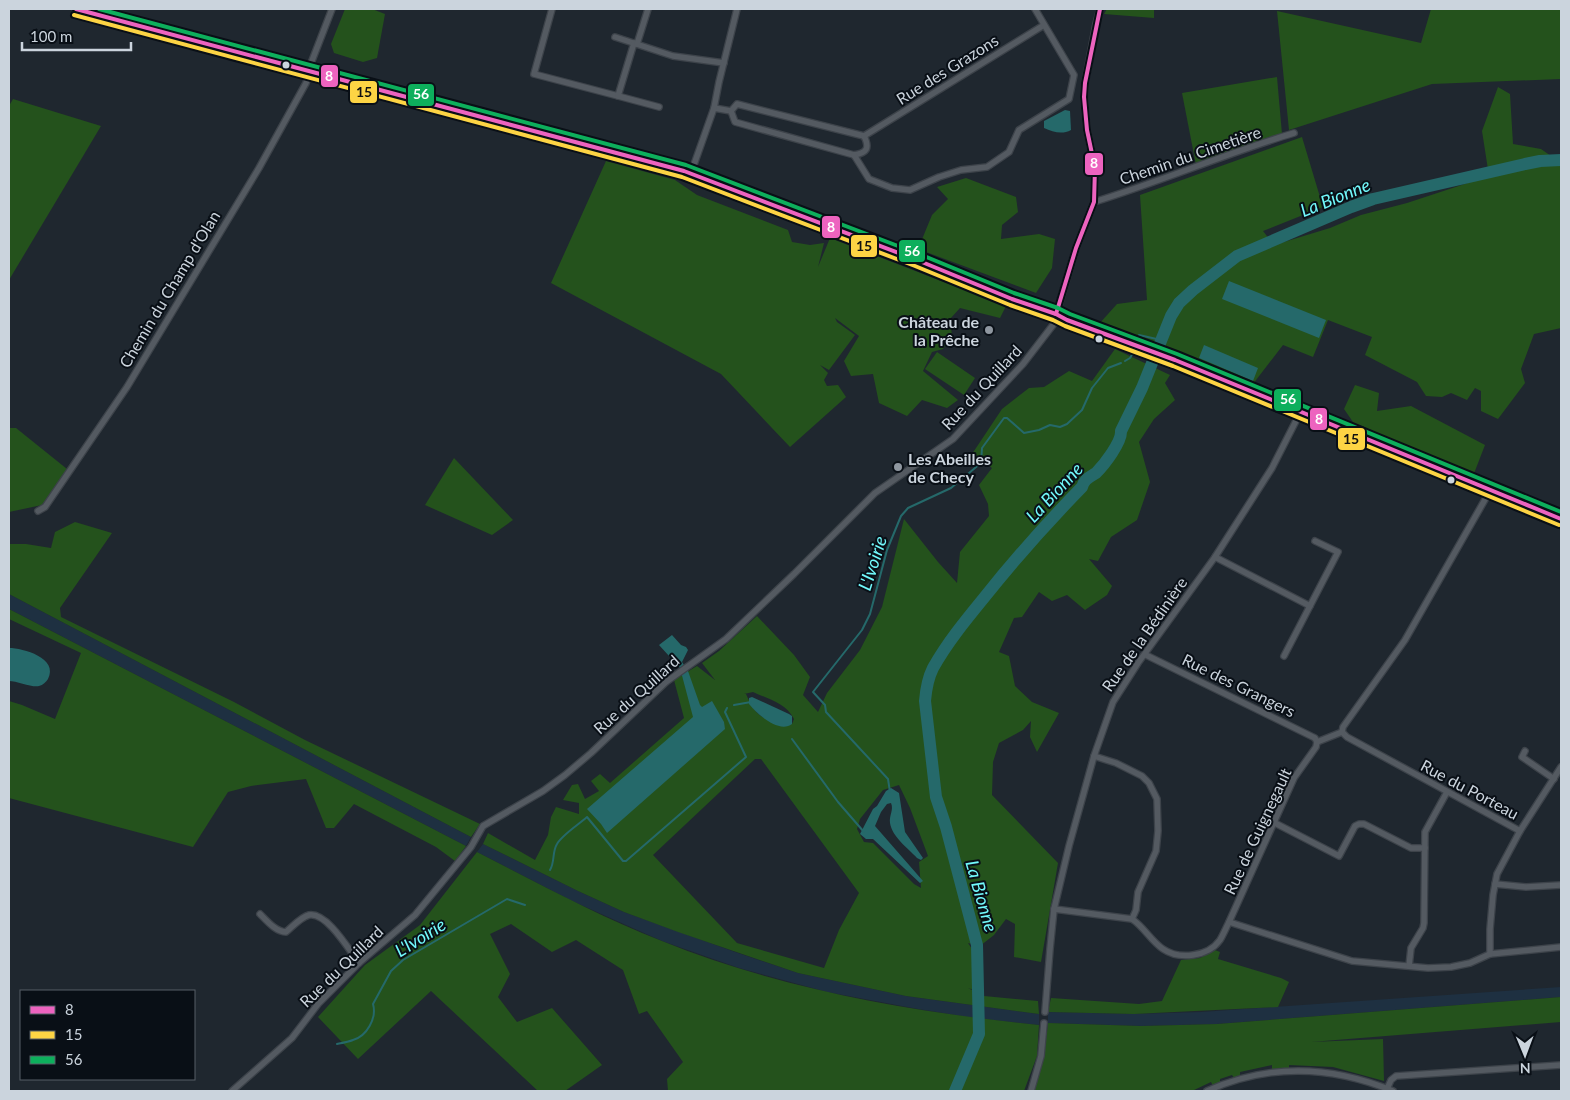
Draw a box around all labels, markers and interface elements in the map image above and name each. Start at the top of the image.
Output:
scale bar [22,20,131,52]
text: 100 m [30,27,72,45]
street label: Rue des Grazons [892,30,1002,108]
unlabelled marker [281,60,291,70]
line badge: 8 [320,64,339,88]
text: 8 [325,67,333,84]
line badge: 15 [349,80,378,104]
text: 15 [356,83,372,100]
line badge: 56 [407,83,435,107]
text: 56 [413,85,429,102]
street label: Chemin du Cimetière [1117,122,1263,188]
line badge: 8 [1084,152,1104,176]
text: 8 [1090,154,1098,171]
water label: La Bionne [1297,173,1373,221]
street label: Chemin du Champ d'Olan [115,207,223,371]
line badge: 8 [821,215,841,239]
text: 8 [827,218,835,235]
line badge: 15 [850,234,878,258]
text: 15 [856,237,872,254]
line badge: 56 [898,239,926,263]
text: 56 [904,242,920,259]
place label: Château de la Prêche [898,312,979,349]
marker: Château de la Prêche [983,324,995,336]
unlabelled marker [1094,334,1104,344]
street label: Rue du Quillard [937,341,1025,433]
line badge: 56 [1273,388,1302,412]
text: 56 [1280,390,1296,407]
line badge: 8 [1309,407,1328,431]
text: 8 [1315,410,1323,427]
line badge: 15 [1337,427,1366,451]
text: 15 [1343,430,1359,447]
place label: Les Abeilles de Checy [908,449,991,486]
water label: La Bionne [1021,458,1087,526]
marker: Les Abeilles de Checy [892,461,904,473]
unlabelled marker [1446,475,1456,485]
water label: L'Ivoirie [853,533,891,593]
street label: Rue de la Bédinière [1097,573,1191,695]
street label: Rue des Grangers [1180,649,1299,721]
street label: Rue du Quillard [589,651,683,737]
street label: Rue du Porteau [1418,755,1522,823]
street label: Rue de Guignegault [1219,764,1295,897]
water label: La Bionne [961,858,1003,934]
water label: L'Ivoirie [391,913,449,961]
street label: Rue du Quillard [295,921,387,1011]
legend [20,990,195,1080]
text: 8 [65,1000,74,1018]
text: 15 [65,1025,82,1043]
north arrow [1500,1030,1550,1080]
text: 56 [65,1050,83,1068]
text: N [1520,1060,1531,1077]

